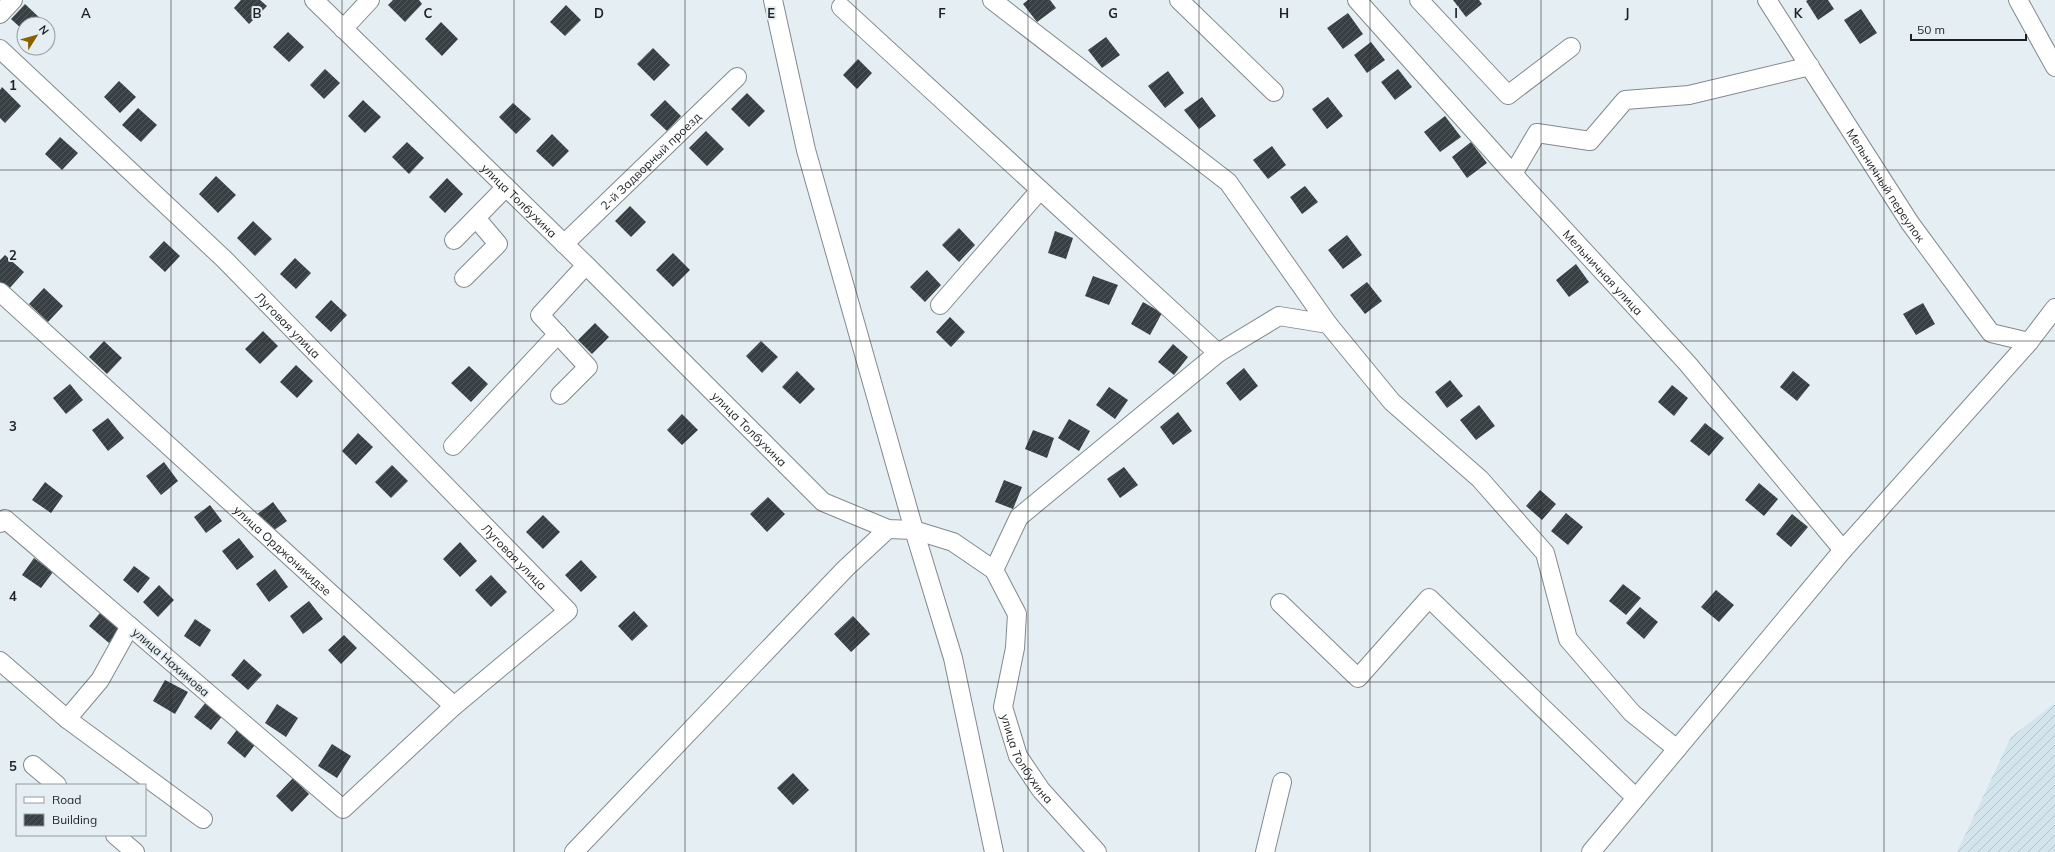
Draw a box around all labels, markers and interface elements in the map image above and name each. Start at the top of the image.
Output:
text: A [81,5,91,21]
text: B [253,5,262,21]
text: C [424,5,433,21]
text: D [594,5,604,21]
text: E [767,5,775,21]
text: F [938,5,946,21]
text: G [1108,5,1118,21]
text: H [1279,5,1289,21]
text: I [1454,5,1458,21]
text: J [1625,5,1629,21]
text: K [1794,5,1804,21]
north arrow [16,16,56,56]
scale bar [1911,16,2026,42]
text: N [36,22,52,38]
text: 50 m [1917,22,1945,37]
text: 1 [9,77,17,93]
street label: 2-й Задворный проезд [597,109,704,213]
street label: Мельничный переулок [1844,125,1929,245]
street label: улица Толбухина [479,160,561,241]
street label: Мельничная улица [1560,226,1646,318]
text: 2 [9,247,17,263]
street label: Луговая улица [253,289,324,361]
street label: улица Толбухина [709,388,790,469]
text: 3 [9,418,17,434]
street label: улица Орджоникидзе [231,502,335,599]
street label: Луговая улица [479,520,550,593]
text: 4 [9,588,17,604]
street label: улица Нахимова [129,624,213,700]
street label: улица Толбухина [998,712,1057,806]
text: 5 [9,758,17,774]
legend [16,784,146,836]
text: Road [52,792,81,807]
text: Building [52,812,97,827]

